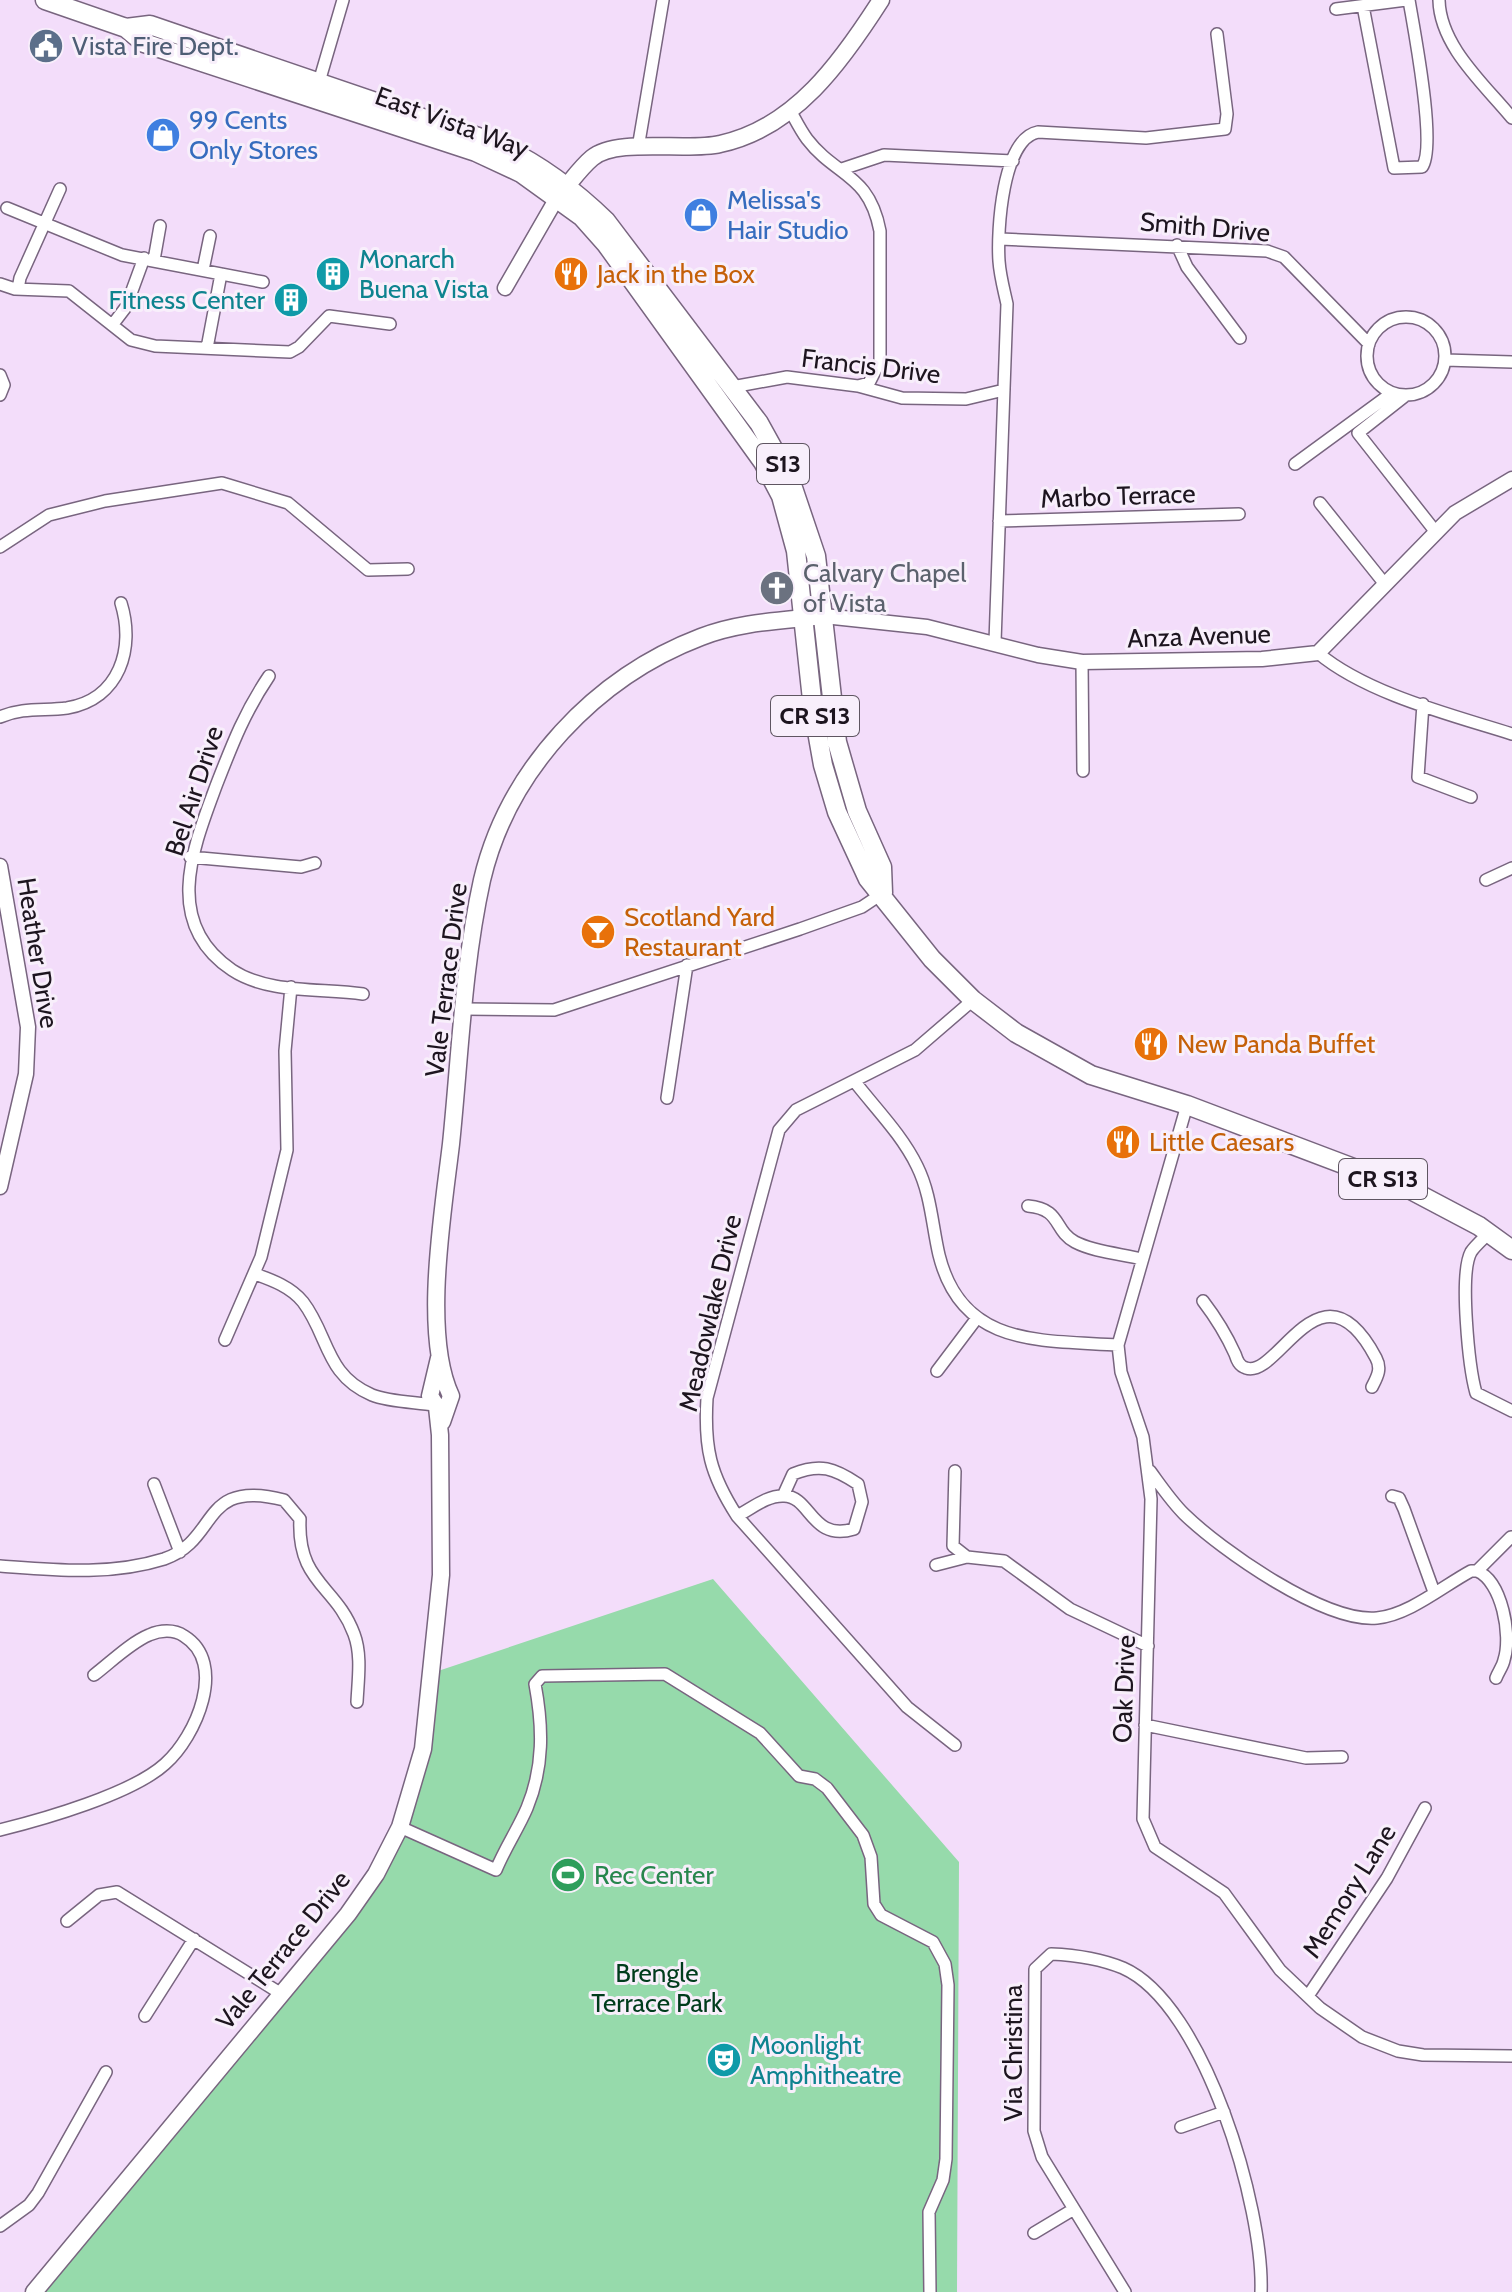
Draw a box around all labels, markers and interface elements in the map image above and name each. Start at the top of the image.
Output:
public building icon: Vista Fire Dept. [27,27,65,65]
place label: Vista Fire Dept. [72,30,239,62]
street label: East Vista Way [371,79,533,165]
place label: 99 Cents Only Stores [189,104,318,166]
shop icon: 99 Cents Only Stores [144,116,182,154]
place label: Melissa's Hair Studio [727,184,849,246]
shop icon: Melissa's Hair Studio [682,196,720,234]
street label: Smith Drive [1139,205,1271,249]
place label: Monarch Buena Vista [359,243,489,305]
building icon: Monarch Buena Vista [314,255,352,293]
restaurant icon: Jack in the Box [552,255,590,293]
place label: Jack in the Box [596,258,755,290]
building icon: Fitness Center [272,281,310,319]
place label: Fitness Center [109,284,266,316]
street label: Francis Drive [800,342,942,390]
road number: S13 [757,444,809,484]
street label: Marbo Terrace [1040,477,1196,515]
place label: Calvary Chapel of Vista [803,557,966,619]
church icon: Calvary Chapel of Vista [758,569,796,607]
street label: Anza Avenue [1127,618,1271,654]
road number: CR S13 [771,696,859,736]
street label: Bel Air Drive [158,722,230,860]
street label: Heather Drive [10,875,66,1031]
street label: Vale Terrace Drive [418,881,474,1079]
place label: Scotland Yard Restaurant [624,901,775,963]
bar icon: Scotland Yard Restaurant [579,913,617,951]
restaurant icon: New Panda Buffet [1132,1025,1170,1063]
place label: New Panda Buffet [1177,1028,1376,1060]
restaurant icon: Little Caesars [1104,1123,1142,1161]
place label: Little Caesars [1149,1126,1294,1158]
road number: CR S13 [1339,1159,1427,1199]
street label: Meadowlake Drive [672,1211,748,1415]
street label: Oak Drive [1106,1634,1142,1744]
street label: Memory Lane [1295,1818,1403,1964]
sports icon: Rec Center [549,1856,587,1894]
place label: Rec Center [594,1859,714,1891]
street label: Vale Terrace Drive [209,1864,357,2036]
park label: Brengle Terrace Park [591,1957,723,2019]
street label: Via Christina [997,1984,1029,2121]
place label: Moonlight Amphitheatre [750,2029,901,2091]
theatre icon: Moonlight Amphitheatre [705,2041,743,2079]

